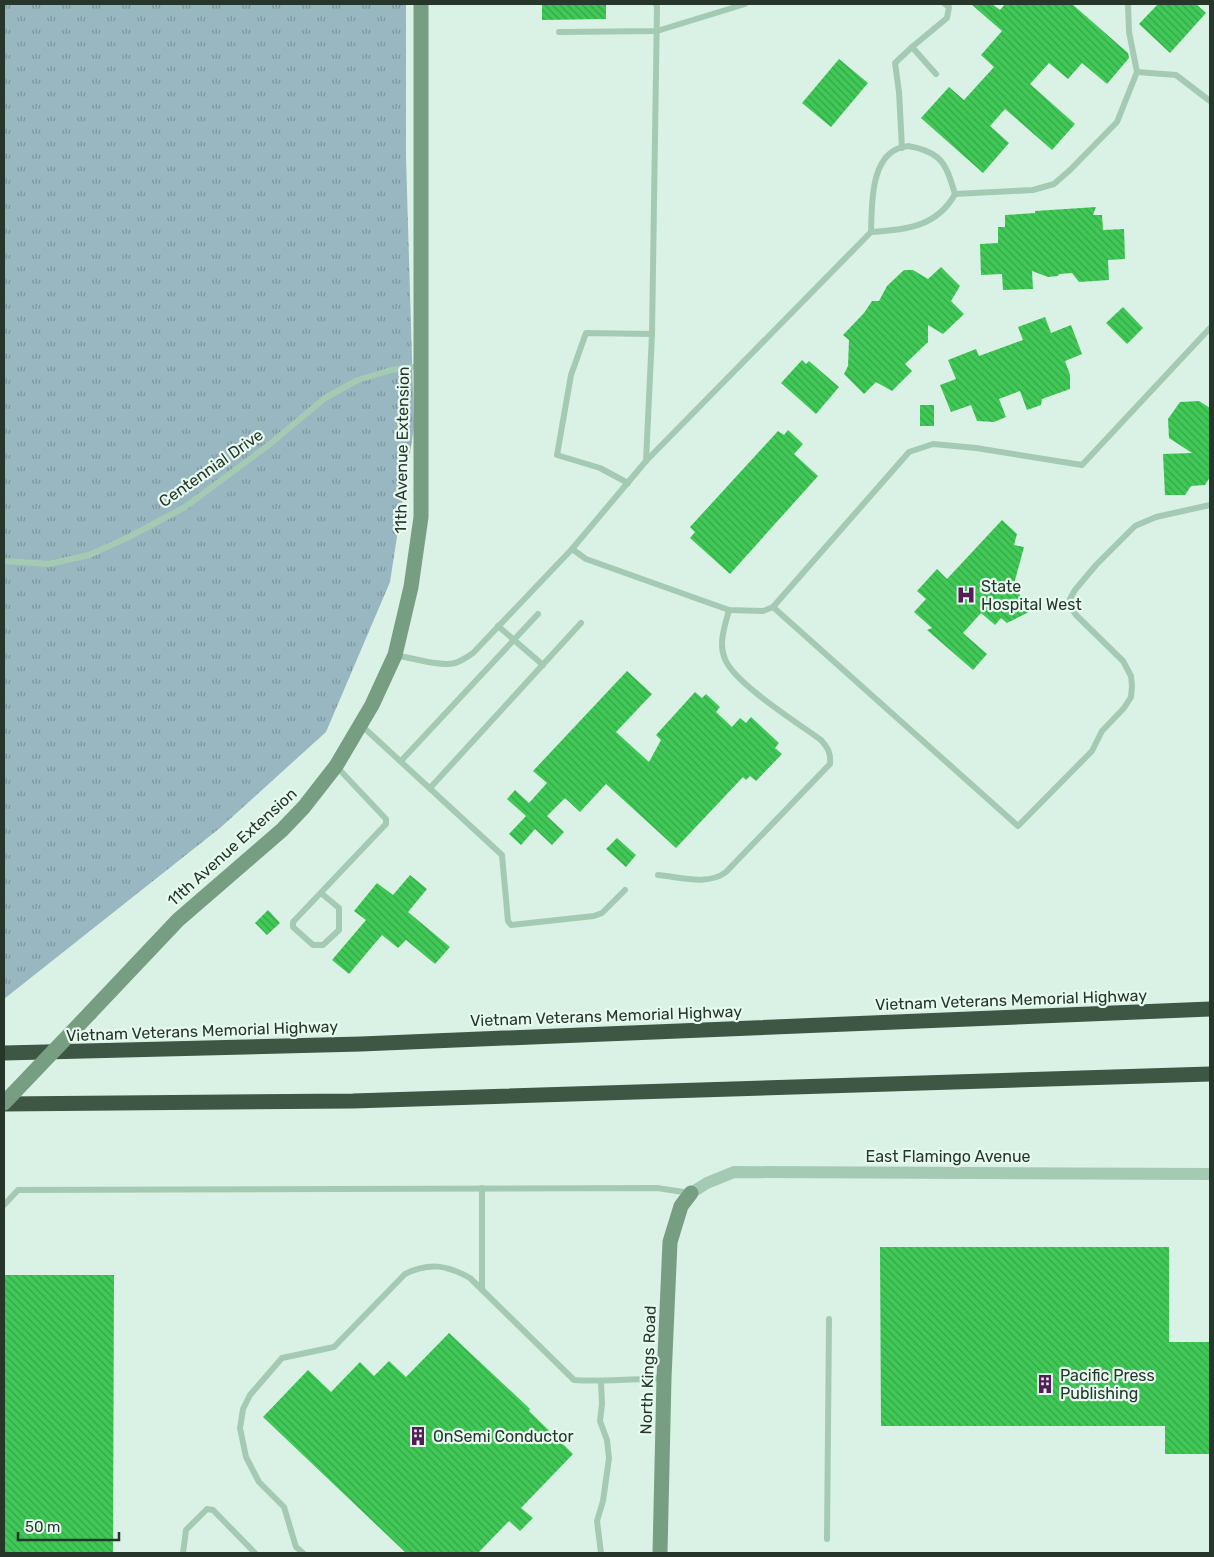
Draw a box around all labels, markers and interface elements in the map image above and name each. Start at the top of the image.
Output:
street label: 11th Avenue Extension [391,366,413,534]
street label: Centennial Drive [155,425,267,511]
place label: State Hospital West [981,577,1082,614]
hospital icon: State Hospital West [955,584,977,606]
street label: 11th Avenue Extension [163,784,301,910]
street label: Vietnam Veterans Memorial Highway [875,986,1148,1014]
street label: Vietnam Veterans Memorial Highway [470,1002,743,1030]
street label: Vietnam Veterans Memorial Highway [66,1017,339,1045]
street label: East Flamingo Avenue [866,1147,1031,1166]
street label: North Kings Road [636,1305,660,1435]
place label: Pacific Press Publishing [1060,1366,1155,1403]
building icon: Pacific Press Publishing [1034,1373,1056,1395]
building icon: OnSemi Conductor [407,1425,429,1447]
place label: OnSemi Conductor [433,1427,574,1446]
scale bar [18,1510,119,1542]
text: 50 m [25,1518,60,1536]

